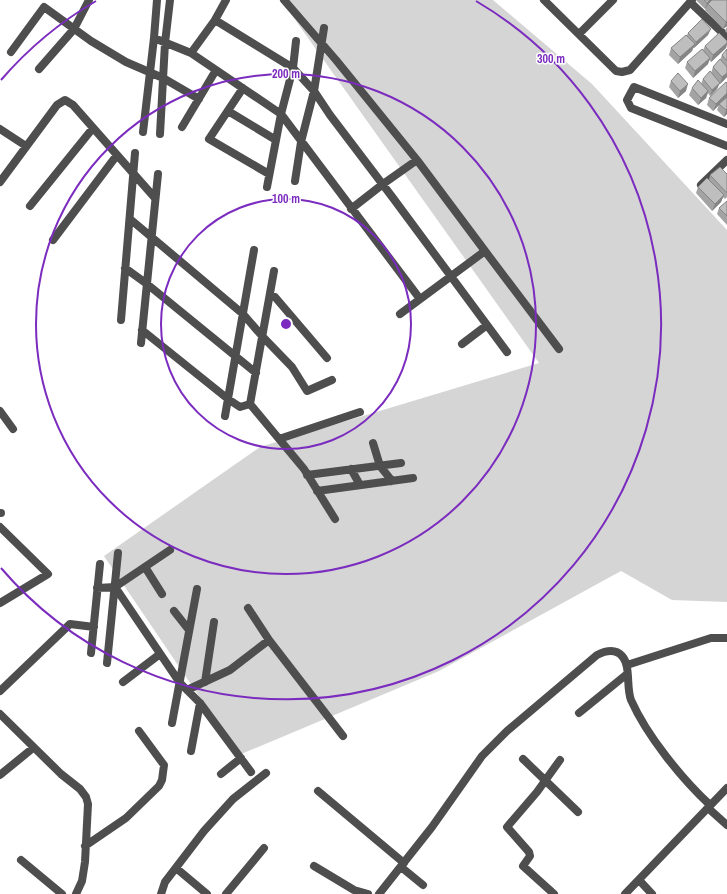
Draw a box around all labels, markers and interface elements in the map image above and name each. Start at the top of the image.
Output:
text: 300 m [537,51,565,67]
text: 200 m [272,66,300,82]
text: 100 m [272,191,300,207]
centre of rings [279,317,293,331]

